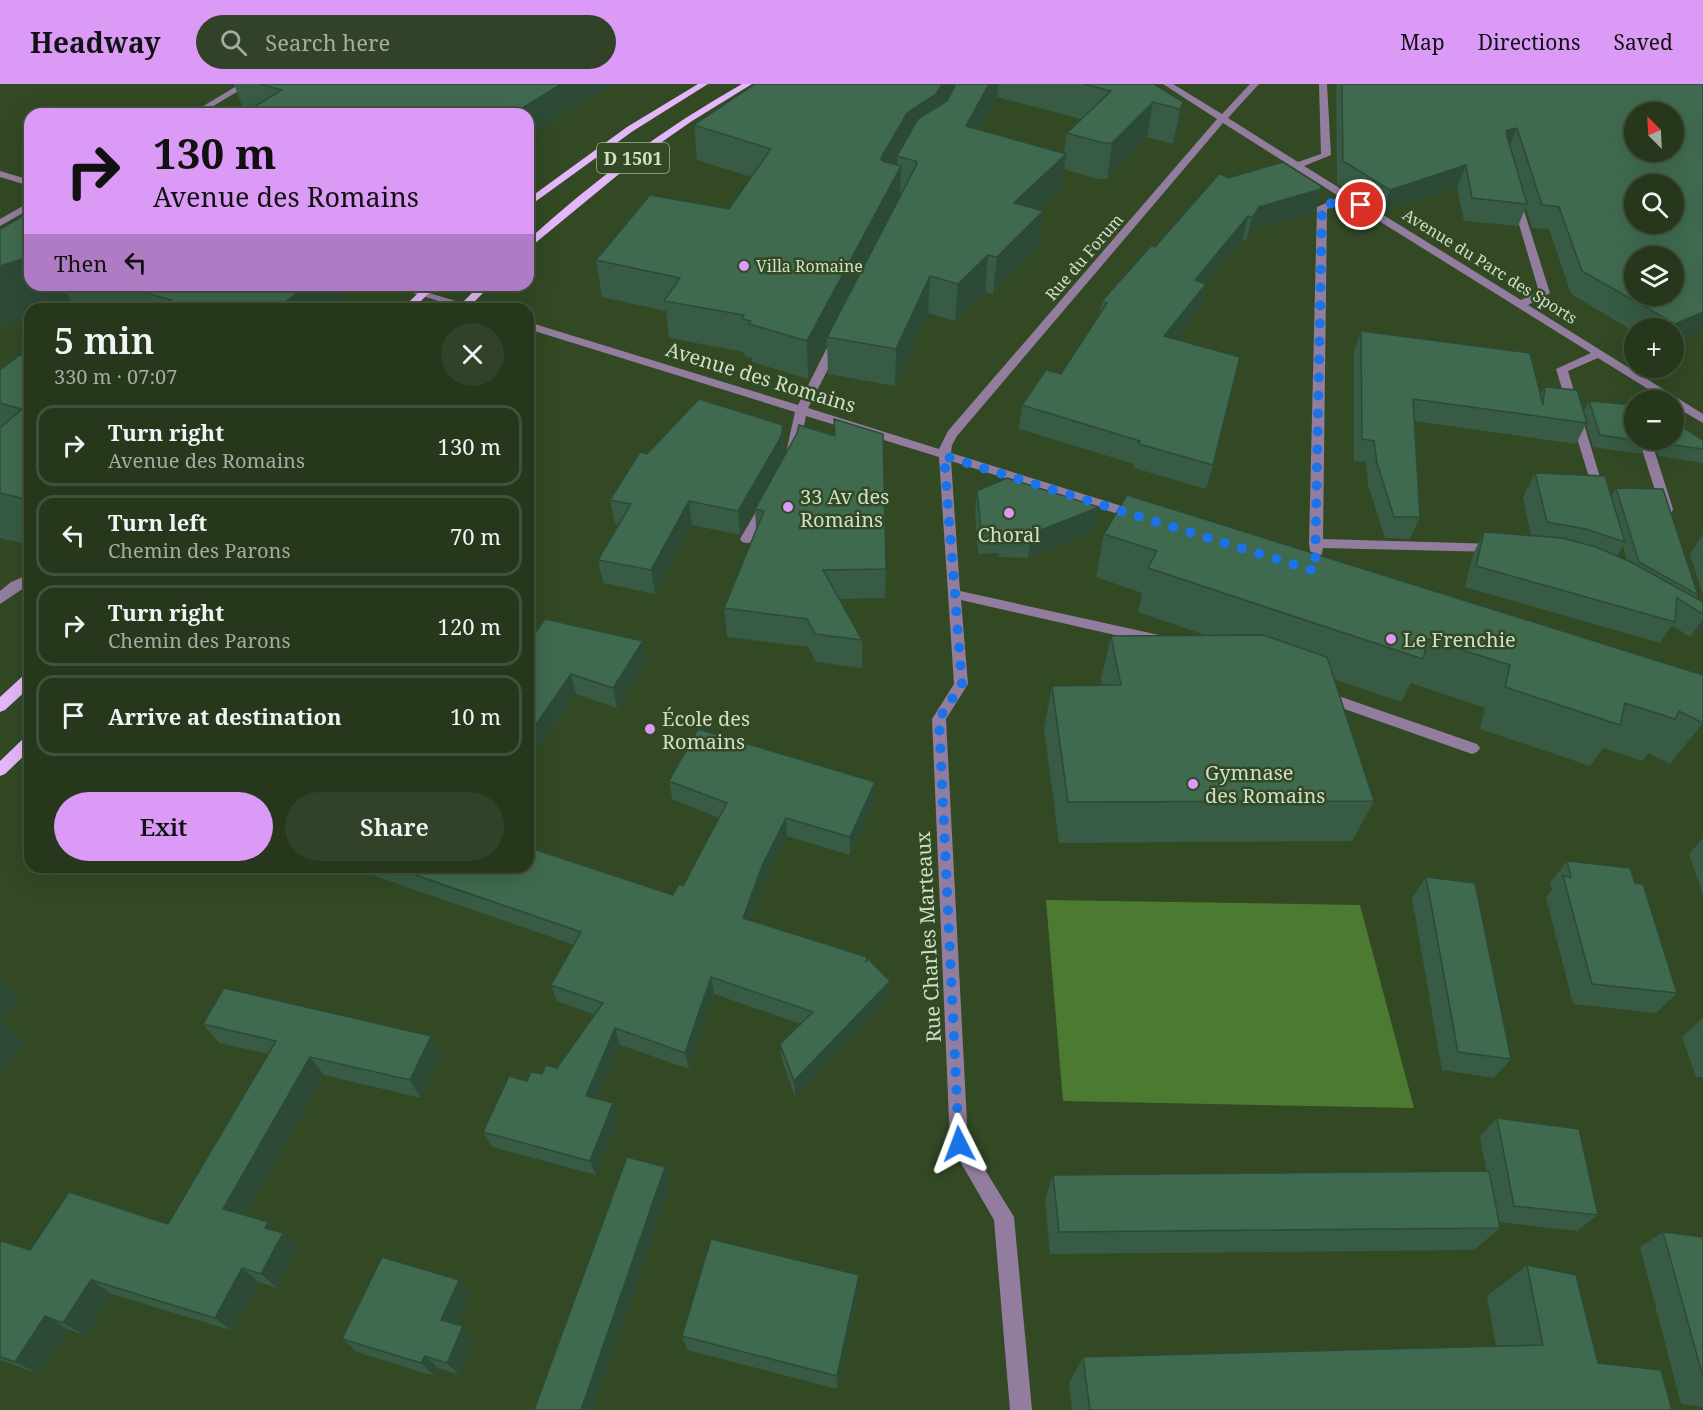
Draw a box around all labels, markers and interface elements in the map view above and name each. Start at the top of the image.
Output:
search box [196,15,616,69]
text: Headway [30,23,160,61]
icon: search [217,26,250,59]
text: Search here [265,27,390,57]
text: Map [1400,28,1445,56]
text: Directions [1478,28,1580,56]
text: Saved [1613,28,1673,56]
north arrow [1624,102,1684,162]
map controls [1624,102,1684,450]
text: 130 m [153,124,277,181]
icon: right [54,132,132,210]
road number: D 1501 [597,143,669,173]
button: search [1624,174,1684,234]
text: Avenue des Romains [153,178,419,215]
pin [1335,179,1386,230]
icon: arrive [1344,188,1377,221]
street label: Avenue du Parc des Sports [1399,203,1581,329]
street label: Rue du Forum [1040,209,1128,305]
icon: left [119,246,152,279]
button: layers [1624,246,1684,306]
text: Then [54,248,107,278]
place label: Villa Romaine [756,255,863,277]
marker: Villa Romaine [737,259,751,273]
text: 5 min [54,316,155,365]
button: + [1624,318,1684,378]
button: close [441,323,504,386]
street label: Avenue des Romains [663,335,859,419]
text: 330 m · 07:07 [54,363,177,390]
button: − [1624,390,1684,450]
text: Turn right [108,417,224,447]
icon: right [57,429,90,462]
text: 130 m [438,431,501,461]
text: Avenue des Romains [108,447,305,474]
place label: 33 Av des Romains [800,483,889,533]
marker: 33 Av des Romains [781,500,795,514]
marker: Choral [1002,506,1016,520]
text: Turn left [108,507,207,537]
icon: left [57,519,90,552]
text: 70 m [450,521,501,551]
place label: Choral [978,521,1041,548]
text: Chemin des Parons [108,537,291,564]
text: Turn right [108,597,224,627]
icon: right [57,609,90,642]
text: 120 m [438,611,501,641]
place label: Le Frenchie [1403,626,1516,653]
text: Chemin des Parons [108,627,291,654]
marker: Le Frenchie [1384,632,1398,646]
icon: arrive [57,699,90,732]
text: Arrive at destination [108,701,342,731]
text: 10 m [450,701,501,731]
place label: École des Romains [662,705,750,755]
marker: École des Romains [643,722,657,736]
place label: Gymnase des Romains [1205,759,1325,809]
marker: Gymnase des Romains [1186,777,1200,791]
button: Exit [54,792,273,861]
button: Share [285,792,504,861]
street label: Rue Charles Marteaux [909,830,947,1043]
position arrow [927,1112,991,1176]

